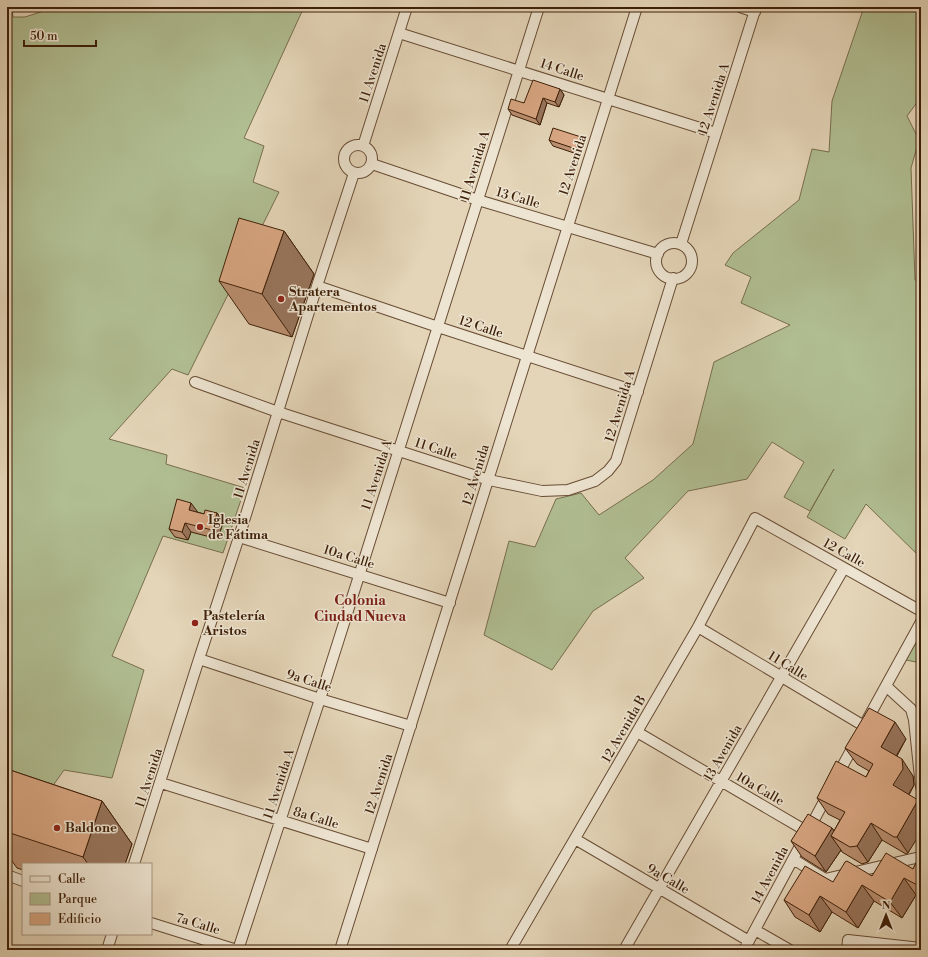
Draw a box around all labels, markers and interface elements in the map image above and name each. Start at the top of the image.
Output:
scale bar [24,22,96,48]
text: 50 m [30,29,58,44]
street label: 11 Avenida [356,41,390,105]
street label: 14 Calle [538,55,586,85]
street label: 12 Avenida A [695,60,733,137]
street label: 11 Avenida A [457,128,494,203]
street label: 12 Avenida [556,132,590,197]
street label: 13 Calle [494,184,542,212]
place label: Stratera Apartementos [288,284,377,315]
marker: Stratera Apartementos [276,294,286,304]
street label: 12 Calle [457,312,506,342]
street label: 12 Avenida A [601,367,639,444]
street label: 11 Calle [413,435,460,464]
street label: 11 Avenida [230,437,264,501]
street label: 11 Avenida A [358,437,396,512]
street label: 12 Avenida [459,442,493,507]
place label: Iglesia de Fátima [208,512,269,543]
marker: Iglesia de Fátima [195,522,205,532]
street label: 12 Calle [820,535,868,571]
street label: 10a Calle [321,542,377,572]
district label: Colonia Ciudad Nueva [314,592,406,626]
place label: Pastelería Aristos [202,608,266,639]
marker: Pastelería Aristos [190,618,200,628]
street label: 11 Calle [765,648,811,684]
street label: 9a Calle [284,666,334,696]
street label: 12 Avenida B [598,693,650,765]
street label: 13 Avenida [700,722,746,784]
street label: 11 Avenida [132,746,166,810]
street label: 11 Avenida A [260,746,298,821]
street label: 12 Avenida [362,751,396,816]
street label: 10a Calle [733,769,787,809]
street label: 8a Calle [291,803,341,833]
place label: Baldone [65,820,117,836]
marker: Baldone [52,823,62,833]
street label: 14 Avenida [748,843,792,906]
street label: 9a Calle [644,860,693,898]
legend [22,863,152,935]
text: Calle [58,872,85,887]
text: Parque [58,892,97,907]
north arrow [866,895,906,935]
text: N [882,899,891,913]
street label: 7a Calle [174,910,223,938]
text: Edificio [58,912,101,927]

